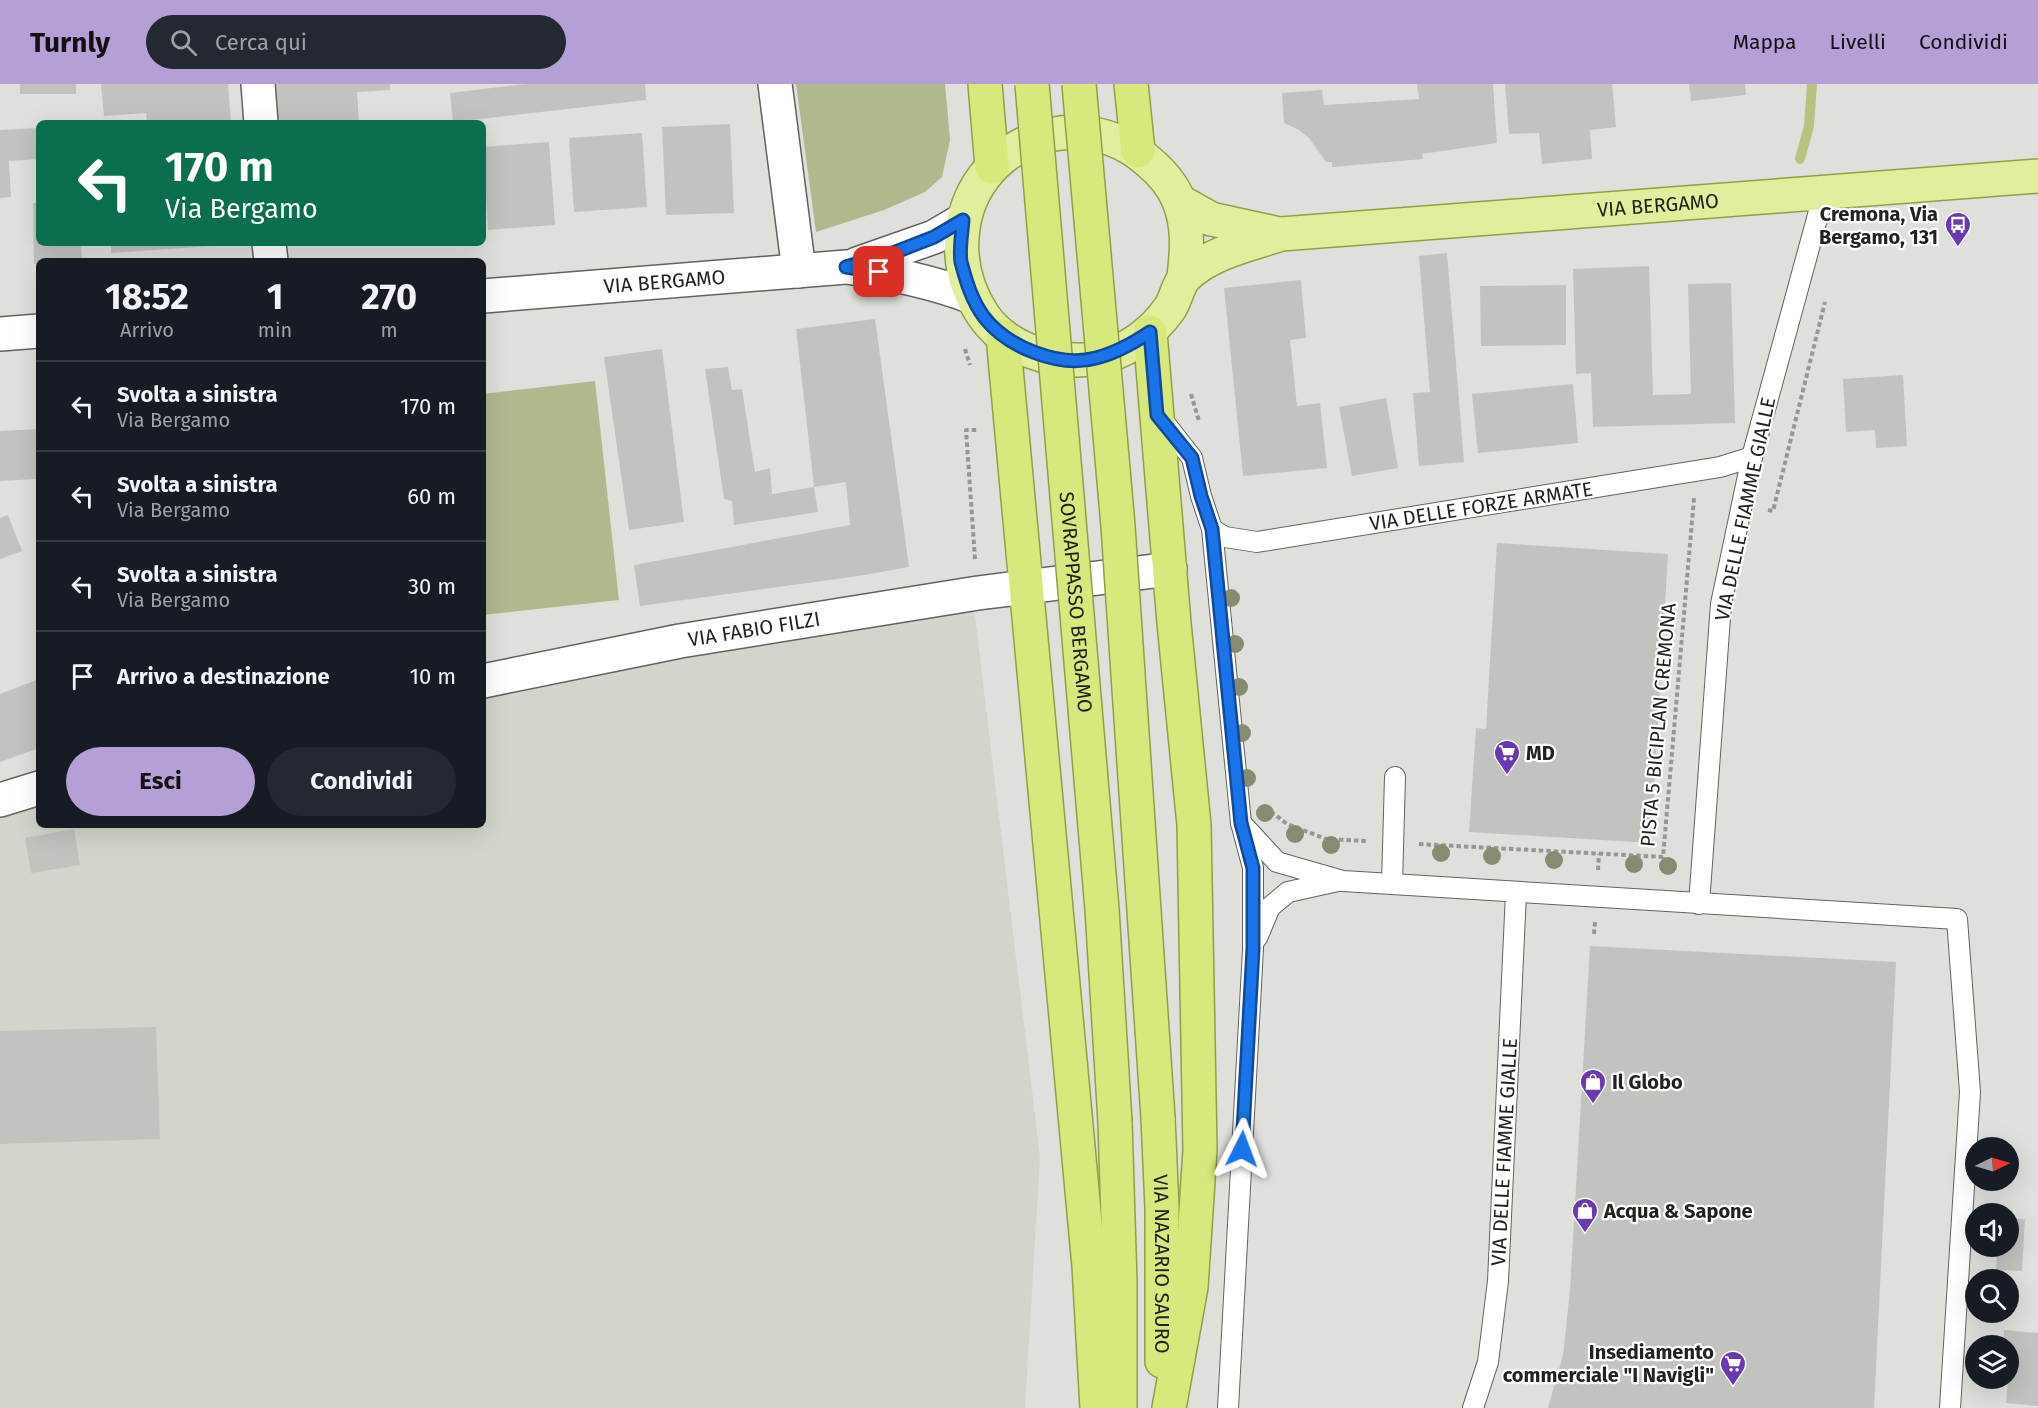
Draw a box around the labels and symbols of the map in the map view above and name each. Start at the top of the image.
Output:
street label: VIA BERGAMO [1596,188,1720,222]
place label: Cremona, Via Bergamo, 131 [1819,202,1938,249]
bus stop icon: Cremona, Via Bergamo, 131 [1943,210,1973,248]
pin [853,246,904,297]
street label: VIA BERGAMO [603,265,726,298]
street label: VIA DELLE FIAMME GIALLE [1710,395,1780,623]
street label: VIA DELLE FORZE ARMATE [1368,476,1594,536]
street label: SOVRAPPASSO BERGAMO [1055,491,1097,714]
street label: PISTA 5 BICIPLAN CREMONA [1635,601,1681,848]
street label: VIA FABIO FILZI [686,607,822,652]
supermarket icon: MD [1492,738,1522,776]
place label: MD [1526,741,1555,765]
street label: VIA DELLE FIAMME GIALLE [1486,1037,1522,1267]
shop icon: Il Globo [1578,1067,1608,1105]
place label: Il Globo [1612,1070,1683,1094]
position arrow [1210,1117,1274,1181]
north arrow [1965,1137,2019,1191]
street label: VIA NAZARIO SAURO [1149,1174,1174,1353]
shop icon: Acqua & Sapone [1570,1196,1600,1234]
place label: Acqua & Sapone [1603,1199,1753,1223]
place label: Insediamento commerciale "I Navigli" [1503,1340,1714,1387]
supermarket icon: Insediamento commerciale "I Navigli" [1718,1349,1748,1387]

